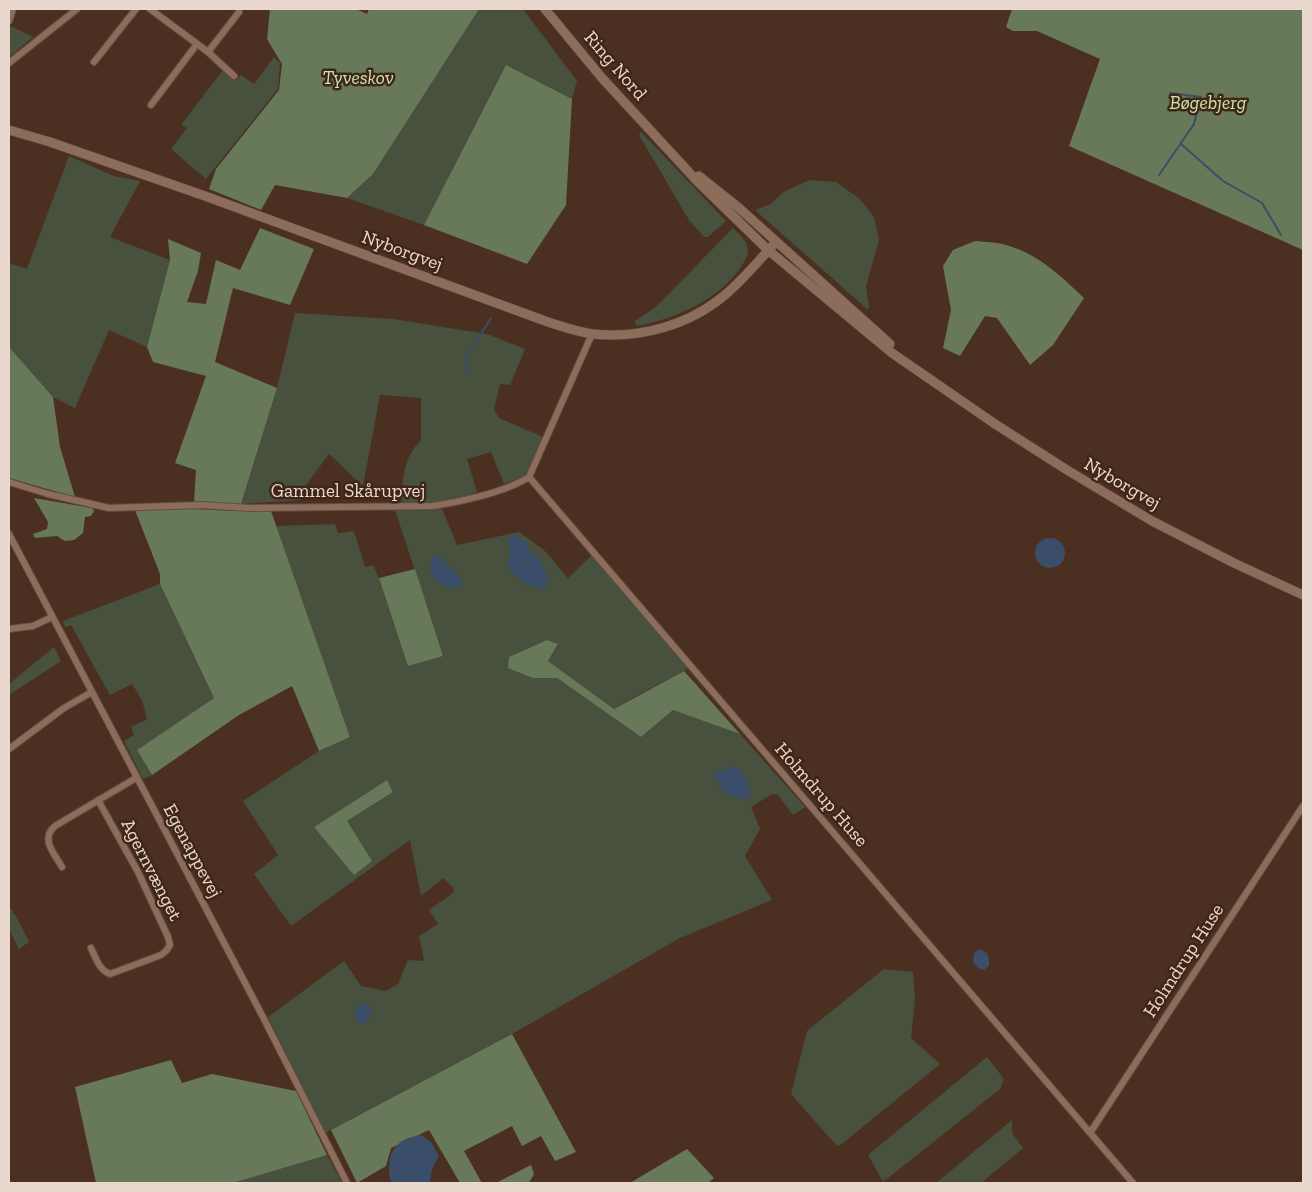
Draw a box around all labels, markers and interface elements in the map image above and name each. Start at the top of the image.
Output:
street label: Ring Nord [579,27,651,105]
park label: Tyveskov [322,68,394,90]
park label: Bøgebjerg [1169,93,1247,115]
street label: Nyborgvej [358,226,446,276]
street label: Nyborgvej [1080,453,1164,515]
street label: Gammel Skårupvej [271,481,425,503]
street label: Holmdrup Huse [769,738,873,852]
street label: Egenappevej [158,800,226,902]
street label: Agernvænget [116,815,186,925]
street label: Holmdrup Huse [1139,900,1229,1022]

